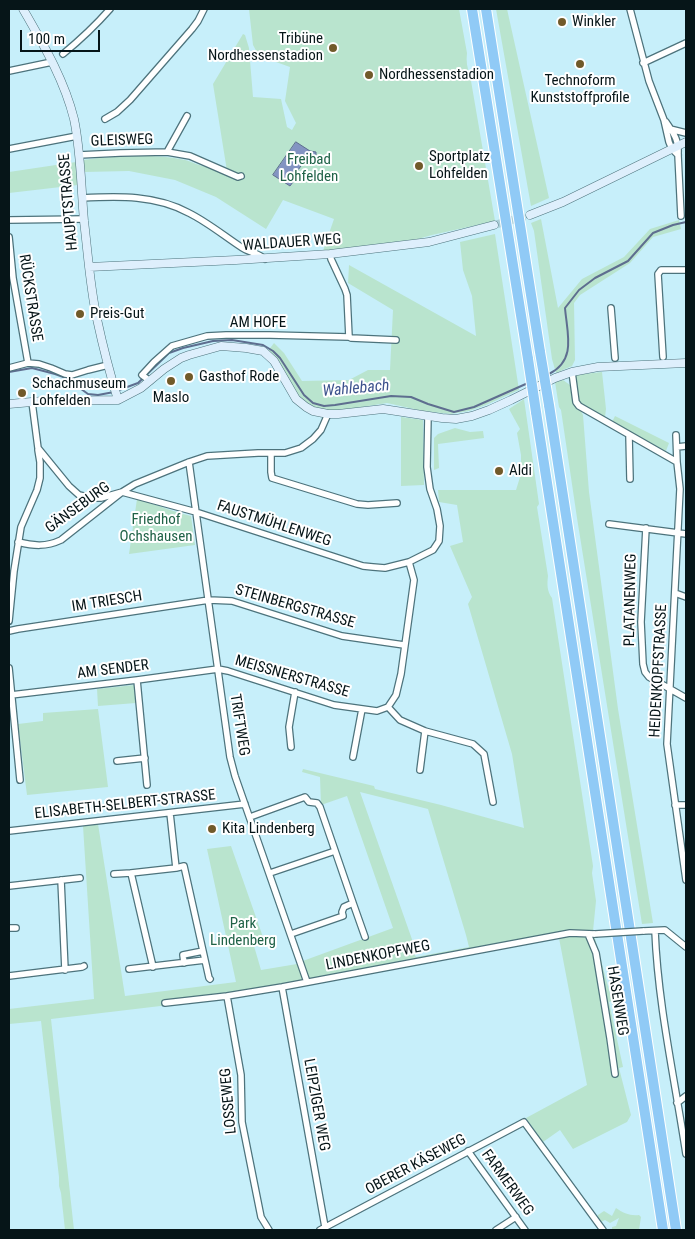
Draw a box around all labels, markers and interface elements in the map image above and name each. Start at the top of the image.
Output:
place label: Winkler [572,13,616,31]
marker: Winkler [556,16,568,28]
scale bar [22,20,102,52]
text: 100 m [28,30,65,48]
place label: Tribüne Nordhessenstadion [208,30,323,65]
marker: Tribüne Nordhessenstadion [327,42,339,54]
marker: Technoform Kunststoffprofile [574,58,586,70]
place label: Nordhessenstadion [379,66,494,84]
marker: Nordhessenstadion [363,69,375,81]
place label: Technoform Kunststoffprofile [530,72,630,107]
street label: GLEISWEG [90,131,154,151]
place label: Sportplatz Lohfelden [429,148,490,183]
park label: Freibad Lohfelden [280,151,338,186]
street label: HAUPTSTRASSE [56,153,82,251]
marker: Sportplatz Lohfelden [413,160,425,172]
street label: WALDAUER WEG [242,231,342,255]
street label: RÜCKSTRASSE [14,253,46,343]
place label: Preis-Gut [90,305,144,323]
marker: Preis-Gut [74,308,86,320]
street label: AM HOFE [230,314,286,332]
place label: Gasthof Rode [199,368,279,386]
marker: Gasthof Rode [183,371,195,383]
place label: Schachmuseum Lohfelden [32,375,126,410]
marker: Maslo [165,375,177,387]
water label: Wahlebach [322,377,390,401]
marker: Schachmuseum Lohfelden [16,387,28,399]
place label: Maslo [153,389,189,407]
place label: Aldi [509,462,532,480]
marker: Aldi [493,465,505,477]
street label: GÄNSEBURG [42,479,114,537]
street label: FAUSTMÜHLENWEG [215,497,333,551]
park label: Friedhof Ochshausen [120,511,192,546]
street label: PLATANENWEG [621,553,641,647]
street label: STEINBERGSTRASSE [233,581,357,633]
street label: IM TRIESCH [70,588,144,616]
street label: HEIDENKOPFSTRASSE [647,604,671,738]
street label: MEISSNERSTRASSE [233,652,351,702]
street label: AM SENDER [76,657,150,683]
street label: TRIFTWEG [225,693,253,757]
street label: ELISABETH-SELBERT-STRASSE [34,787,216,823]
place label: Kita Lindenberg [222,820,315,838]
marker: Kita Lindenberg [206,823,218,835]
park label: Park Lindenberg [210,915,276,950]
street label: LINDENKOPFWEG [324,937,432,975]
street label: HASENWEG [603,965,631,1037]
street label: LEIPZIGER WEG [299,1057,333,1153]
street label: LOSSEWEG [217,1067,241,1135]
street label: OBERER KÄSEWEG [363,1131,469,1199]
street label: FARMERWEG [477,1147,537,1219]

